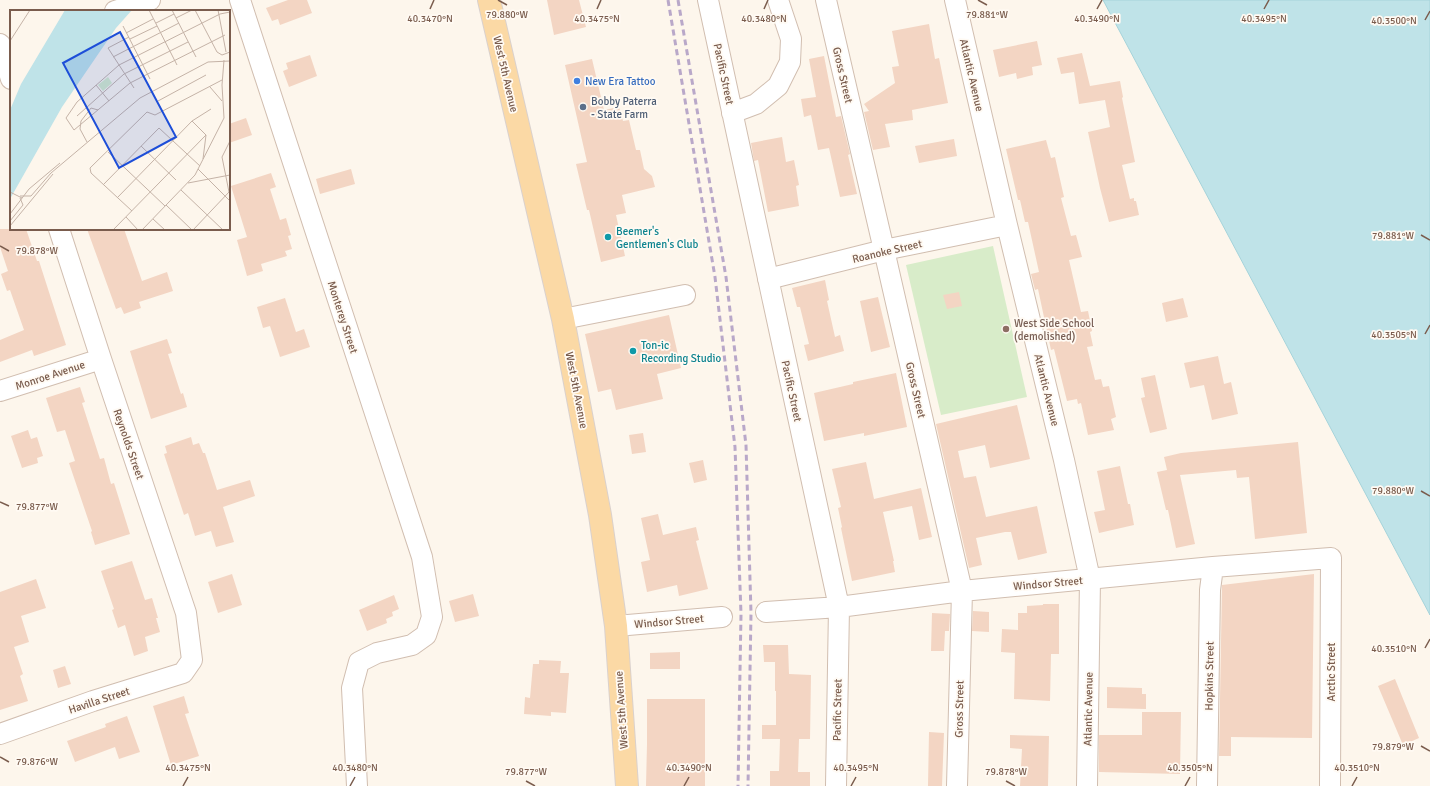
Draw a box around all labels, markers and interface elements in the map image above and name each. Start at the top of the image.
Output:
text: 79.880°W [486,9,528,21]
text: 79.881°W [966,9,1008,21]
inset map [10,10,230,230]
text: 40.3470°N [407,13,453,25]
text: 40.3475°N [574,13,620,25]
text: 40.3480°N [741,13,787,25]
text: 40.3490°N [1074,13,1120,25]
text: 40.3495°N [1241,13,1287,25]
text: 40.3500°N [1371,15,1417,27]
street label: West 5th Avenue [490,35,521,114]
street label: Atlantic Avenue [957,38,986,113]
street label: Pacific Street [711,42,736,106]
street label: Gross Street [830,46,855,105]
place label: New Era Tattoo [585,75,656,88]
marker: New Era Tattoo [572,76,582,86]
place label: Bobby Paterra - State Farm [591,95,657,121]
marker: Bobby Paterra - State Farm [578,102,588,112]
place label: Beemer's Gentlemen's Club [616,225,699,251]
text: 79.881°W [1372,230,1414,242]
marker: Beemer's Gentlemen's Club [603,232,613,242]
street label: Roanoke Street [851,237,923,266]
text: 79.878°W [16,245,58,257]
street label: Monterey Street [325,279,360,355]
place label: West Side School (demolished) [1014,317,1094,343]
marker: West Side School (demolished) [1001,324,1011,334]
text: 40.3505°N [1371,329,1417,341]
place label: Ton-ic Recording Studio [641,339,722,365]
marker: Ton-ic Recording Studio [628,346,638,356]
street label: West 5th Avenue [563,351,590,430]
street label: Atlantic Avenue [1031,353,1062,428]
street label: Monroe Avenue [14,358,87,393]
street label: Pacific Street [779,359,804,423]
street label: Gross Street [903,361,928,420]
street label: Reynolds Street [110,407,147,481]
text: 79.880°W [1372,485,1414,497]
text: 79.877°W [16,501,58,513]
street label: Windsor Street [1013,574,1084,593]
street label: Windsor Street [634,612,705,631]
street label: Hopkins Street [1202,641,1217,711]
street label: Arctic Street [1325,642,1338,701]
text: 40.3510°N [1371,643,1417,655]
street label: West 5th Avenue [612,671,631,749]
street label: Atlantic Avenue [1081,672,1096,746]
street label: Pacific Street [830,679,845,741]
street label: Gross Street [953,680,967,738]
street label: Havilla Street [67,684,132,717]
text: 79.879°W [1372,741,1414,753]
text: 79.876°W [16,756,58,768]
text: 40.3475°N [165,762,211,774]
text: 40.3480°N [332,762,378,774]
text: 40.3490°N [666,762,712,774]
text: 40.3495°N [833,762,879,774]
text: 40.3505°N [1167,762,1213,774]
text: 40.3510°N [1334,762,1380,774]
text: 79.877°W [505,766,547,778]
text: 79.878°W [985,766,1027,778]

